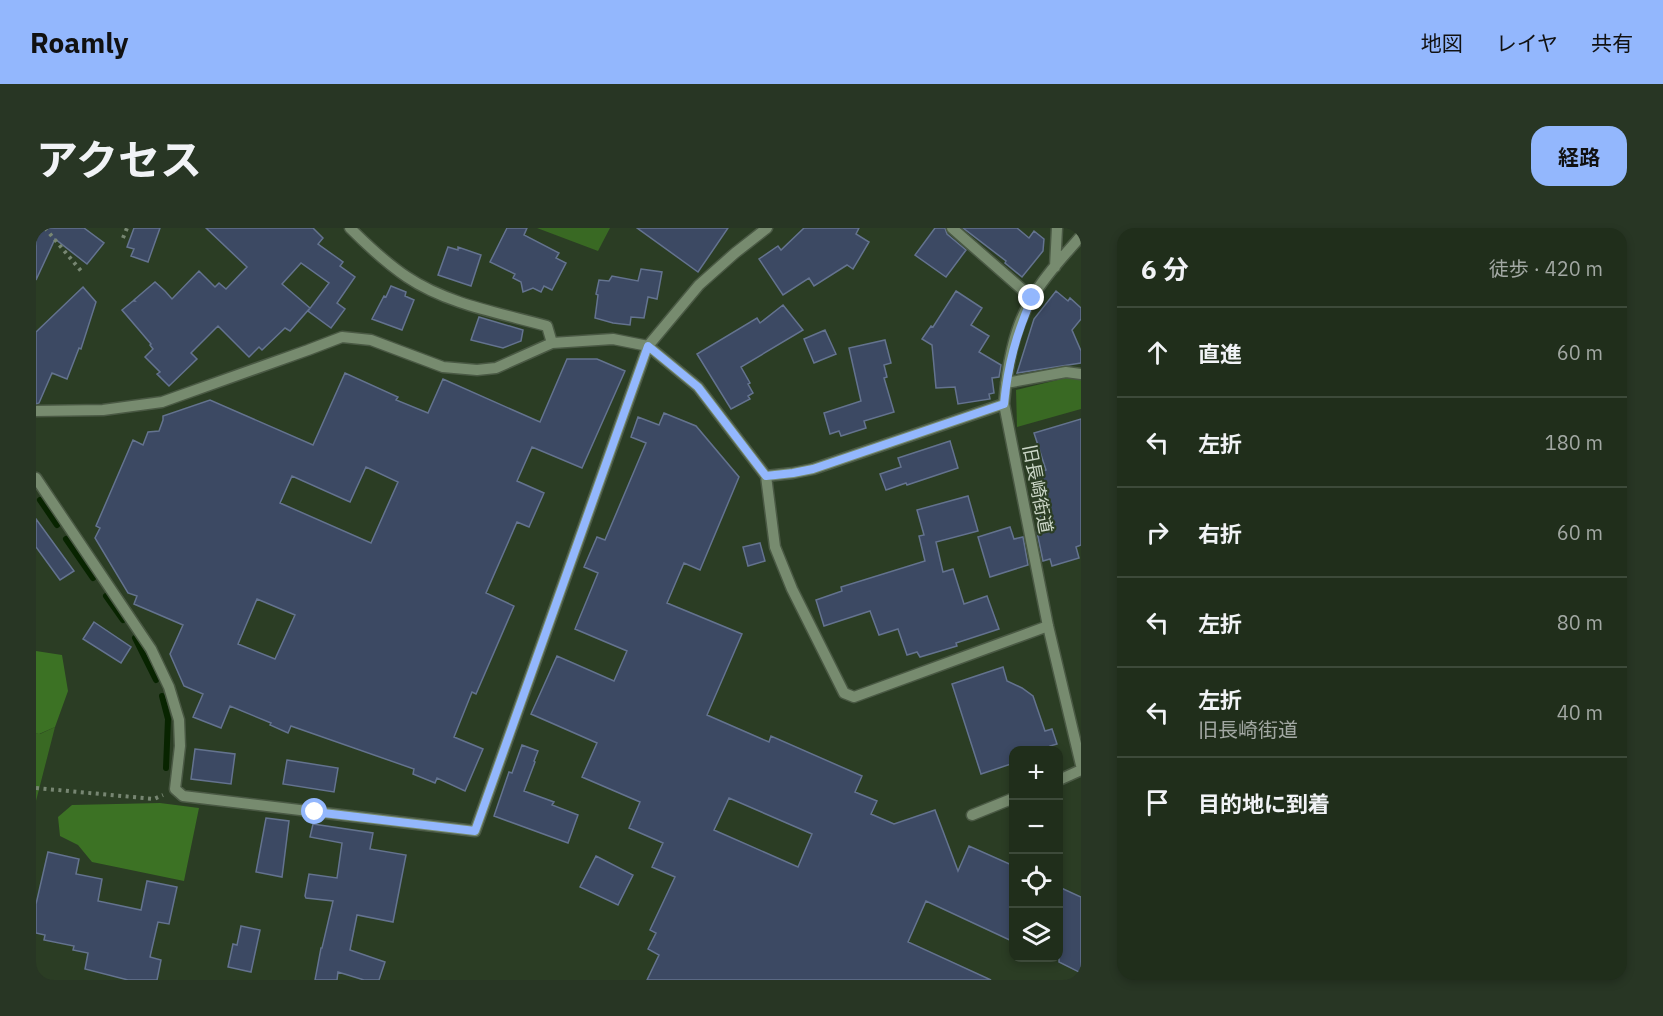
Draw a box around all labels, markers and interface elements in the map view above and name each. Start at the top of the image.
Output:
text: Roamly [30,24,128,61]
text: 地図 [1421,29,1463,57]
text: レイヤ [1496,29,1558,57]
text: 共有 [1591,29,1633,57]
button: 経路 [1531,126,1627,186]
text: アクセス [36,132,202,187]
text: 6 分 [1141,252,1189,286]
text: 徒歩 · 420 m [1489,255,1603,282]
route end [1018,284,1044,310]
icon: ahead [1141,336,1174,369]
text: 直進 [1198,339,1242,368]
text: 60 m [1557,339,1603,366]
icon: left [1141,426,1174,459]
text: 左折 [1198,429,1242,458]
text: 180 m [1545,429,1603,456]
street label: 旧長崎街道 [1018,443,1058,535]
icon: right [1141,516,1174,549]
text: 右折 [1198,519,1242,548]
text: 60 m [1557,519,1603,546]
icon: left [1141,606,1174,639]
text: 左折 [1198,609,1242,638]
text: 80 m [1557,609,1603,636]
text: 左折 [1198,685,1242,714]
icon: left [1141,696,1174,729]
text: 40 m [1557,699,1603,726]
text: 旧長崎街道 [1198,716,1298,743]
map controls [1009,746,1063,962]
button: + [1009,746,1063,800]
icon: arrive [1141,786,1174,819]
text: 目的地に到着 [1198,789,1330,818]
route start [301,798,327,824]
button: − [1009,800,1063,854]
button: locate [1009,854,1063,908]
button: layers [1009,908,1063,962]

